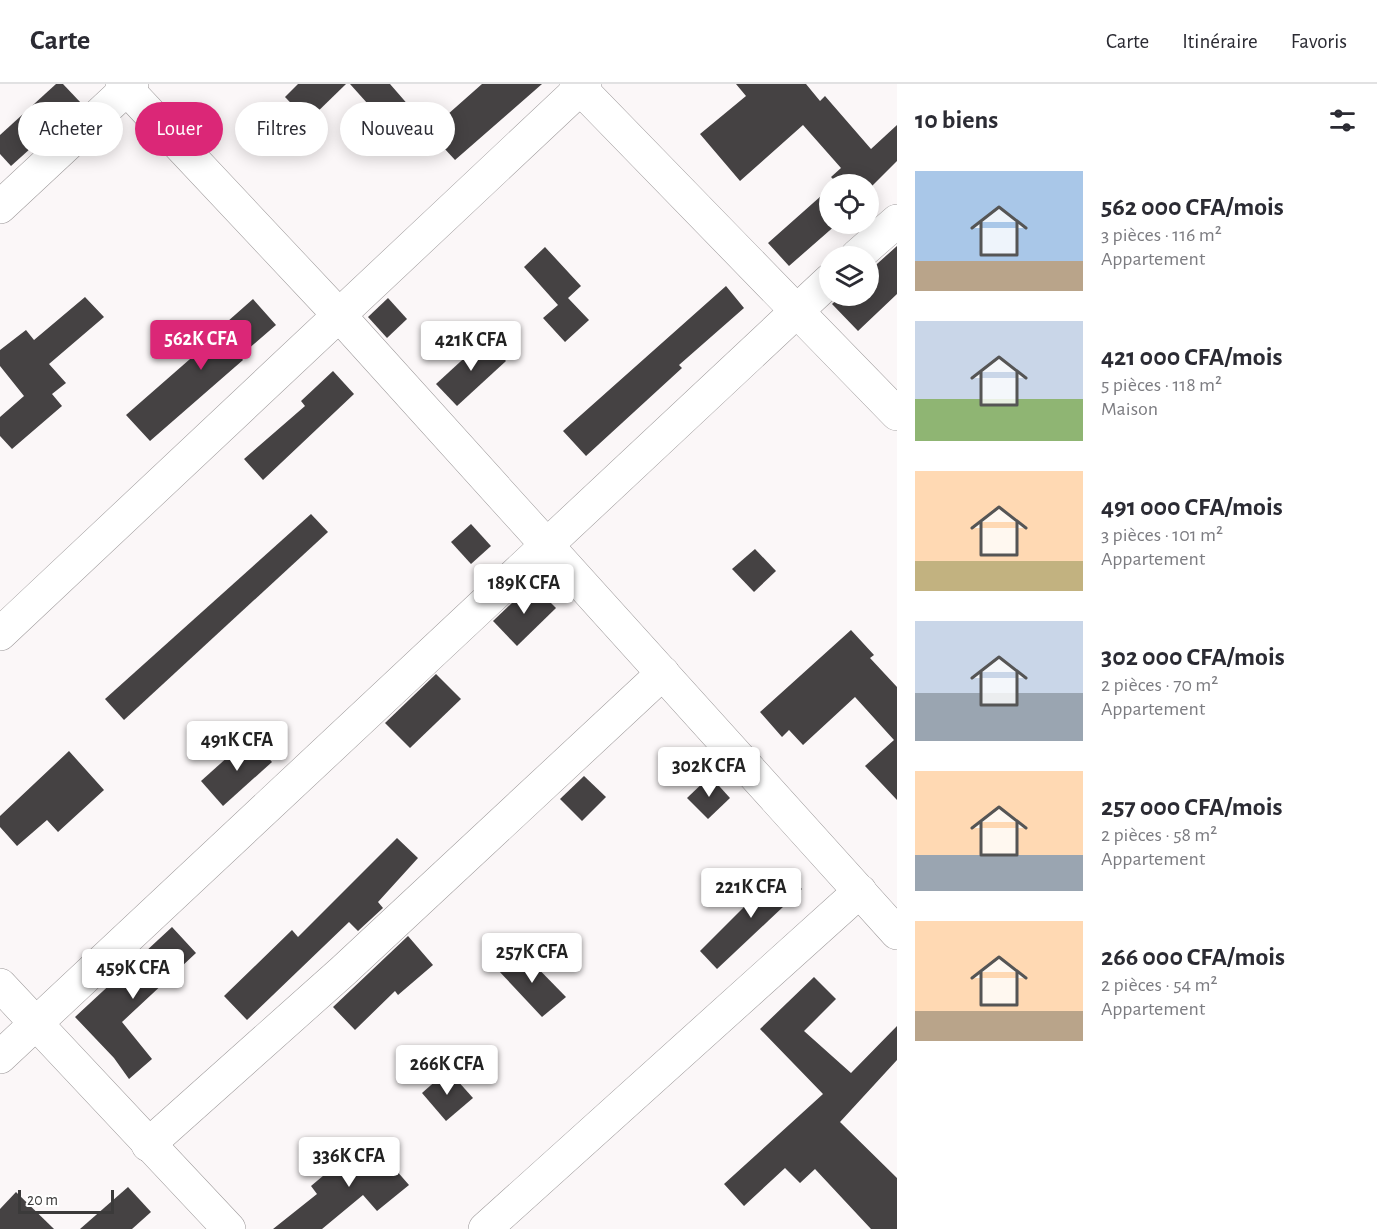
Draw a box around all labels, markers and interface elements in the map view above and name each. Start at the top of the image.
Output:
text: Carte [30,27,90,55]
text: Carte [1106,31,1149,52]
text: Itinéraire [1182,31,1258,52]
text: Favoris [1291,31,1347,52]
chip: Acheter [18,102,123,156]
chip: Louer [135,102,223,156]
chip: Filtres [235,102,328,156]
chip: Nouveau [340,102,455,156]
icon: filters [1326,104,1359,137]
text: 10 biens [915,107,998,133]
map controls [819,174,879,306]
button: locate [819,174,879,234]
text: 562 000 CFA/mois [1101,194,1284,220]
icon: home [963,195,1035,267]
text: 3 pièces · 116 m² [1101,225,1222,245]
button: layers [819,246,879,306]
text: Appartement [1101,249,1205,269]
pin: 562K CFA [139,320,263,371]
pin: 421K CFA [409,321,533,372]
text: 562K CFA [164,329,238,349]
text: 421K CFA [435,330,507,350]
text: 421 000 CFA/mois [1101,344,1282,370]
icon: home [963,345,1035,417]
text: 5 pièces · 118 m² [1101,375,1222,395]
text: Maison [1101,399,1158,419]
text: 491 000 CFA/mois [1101,494,1283,520]
icon: home [963,495,1035,567]
text: 3 pièces · 101 m² [1101,525,1223,545]
text: Appartement [1101,549,1205,569]
pin: 189K CFA [462,564,586,615]
text: 189K CFA [488,573,560,593]
text: 302 000 CFA/mois [1101,644,1285,670]
icon: home [963,645,1035,717]
text: 2 pièces · 70 m² [1101,675,1218,695]
text: Appartement [1101,699,1205,719]
pin: 491K CFA [175,721,299,772]
text: 491K CFA [201,730,273,750]
pin: 302K CFA [647,747,771,798]
text: 302K CFA [672,756,746,776]
text: 257 000 CFA/mois [1101,794,1282,820]
icon: home [963,795,1035,867]
text: 2 pièces · 58 m² [1101,825,1217,845]
text: Appartement [1101,849,1205,869]
pin: 221K CFA [689,868,813,919]
text: 221K CFA [715,877,787,897]
pin: 257K CFA [470,933,594,984]
text: 257K CFA [496,942,568,962]
text: 266 000 CFA/mois [1101,944,1285,970]
icon: home [963,945,1035,1017]
pin: 459K CFA [71,949,195,1000]
text: 459K CFA [96,958,170,978]
text: 2 pièces · 54 m² [1101,975,1217,995]
text: Appartement [1101,999,1205,1019]
pin: 266K CFA [385,1045,509,1096]
text: 266K CFA [410,1054,484,1074]
pin: 336K CFA [287,1137,411,1188]
text: 336K CFA [313,1146,385,1166]
scale bar [18,1187,114,1214]
text: 20 m [27,1192,58,1208]

